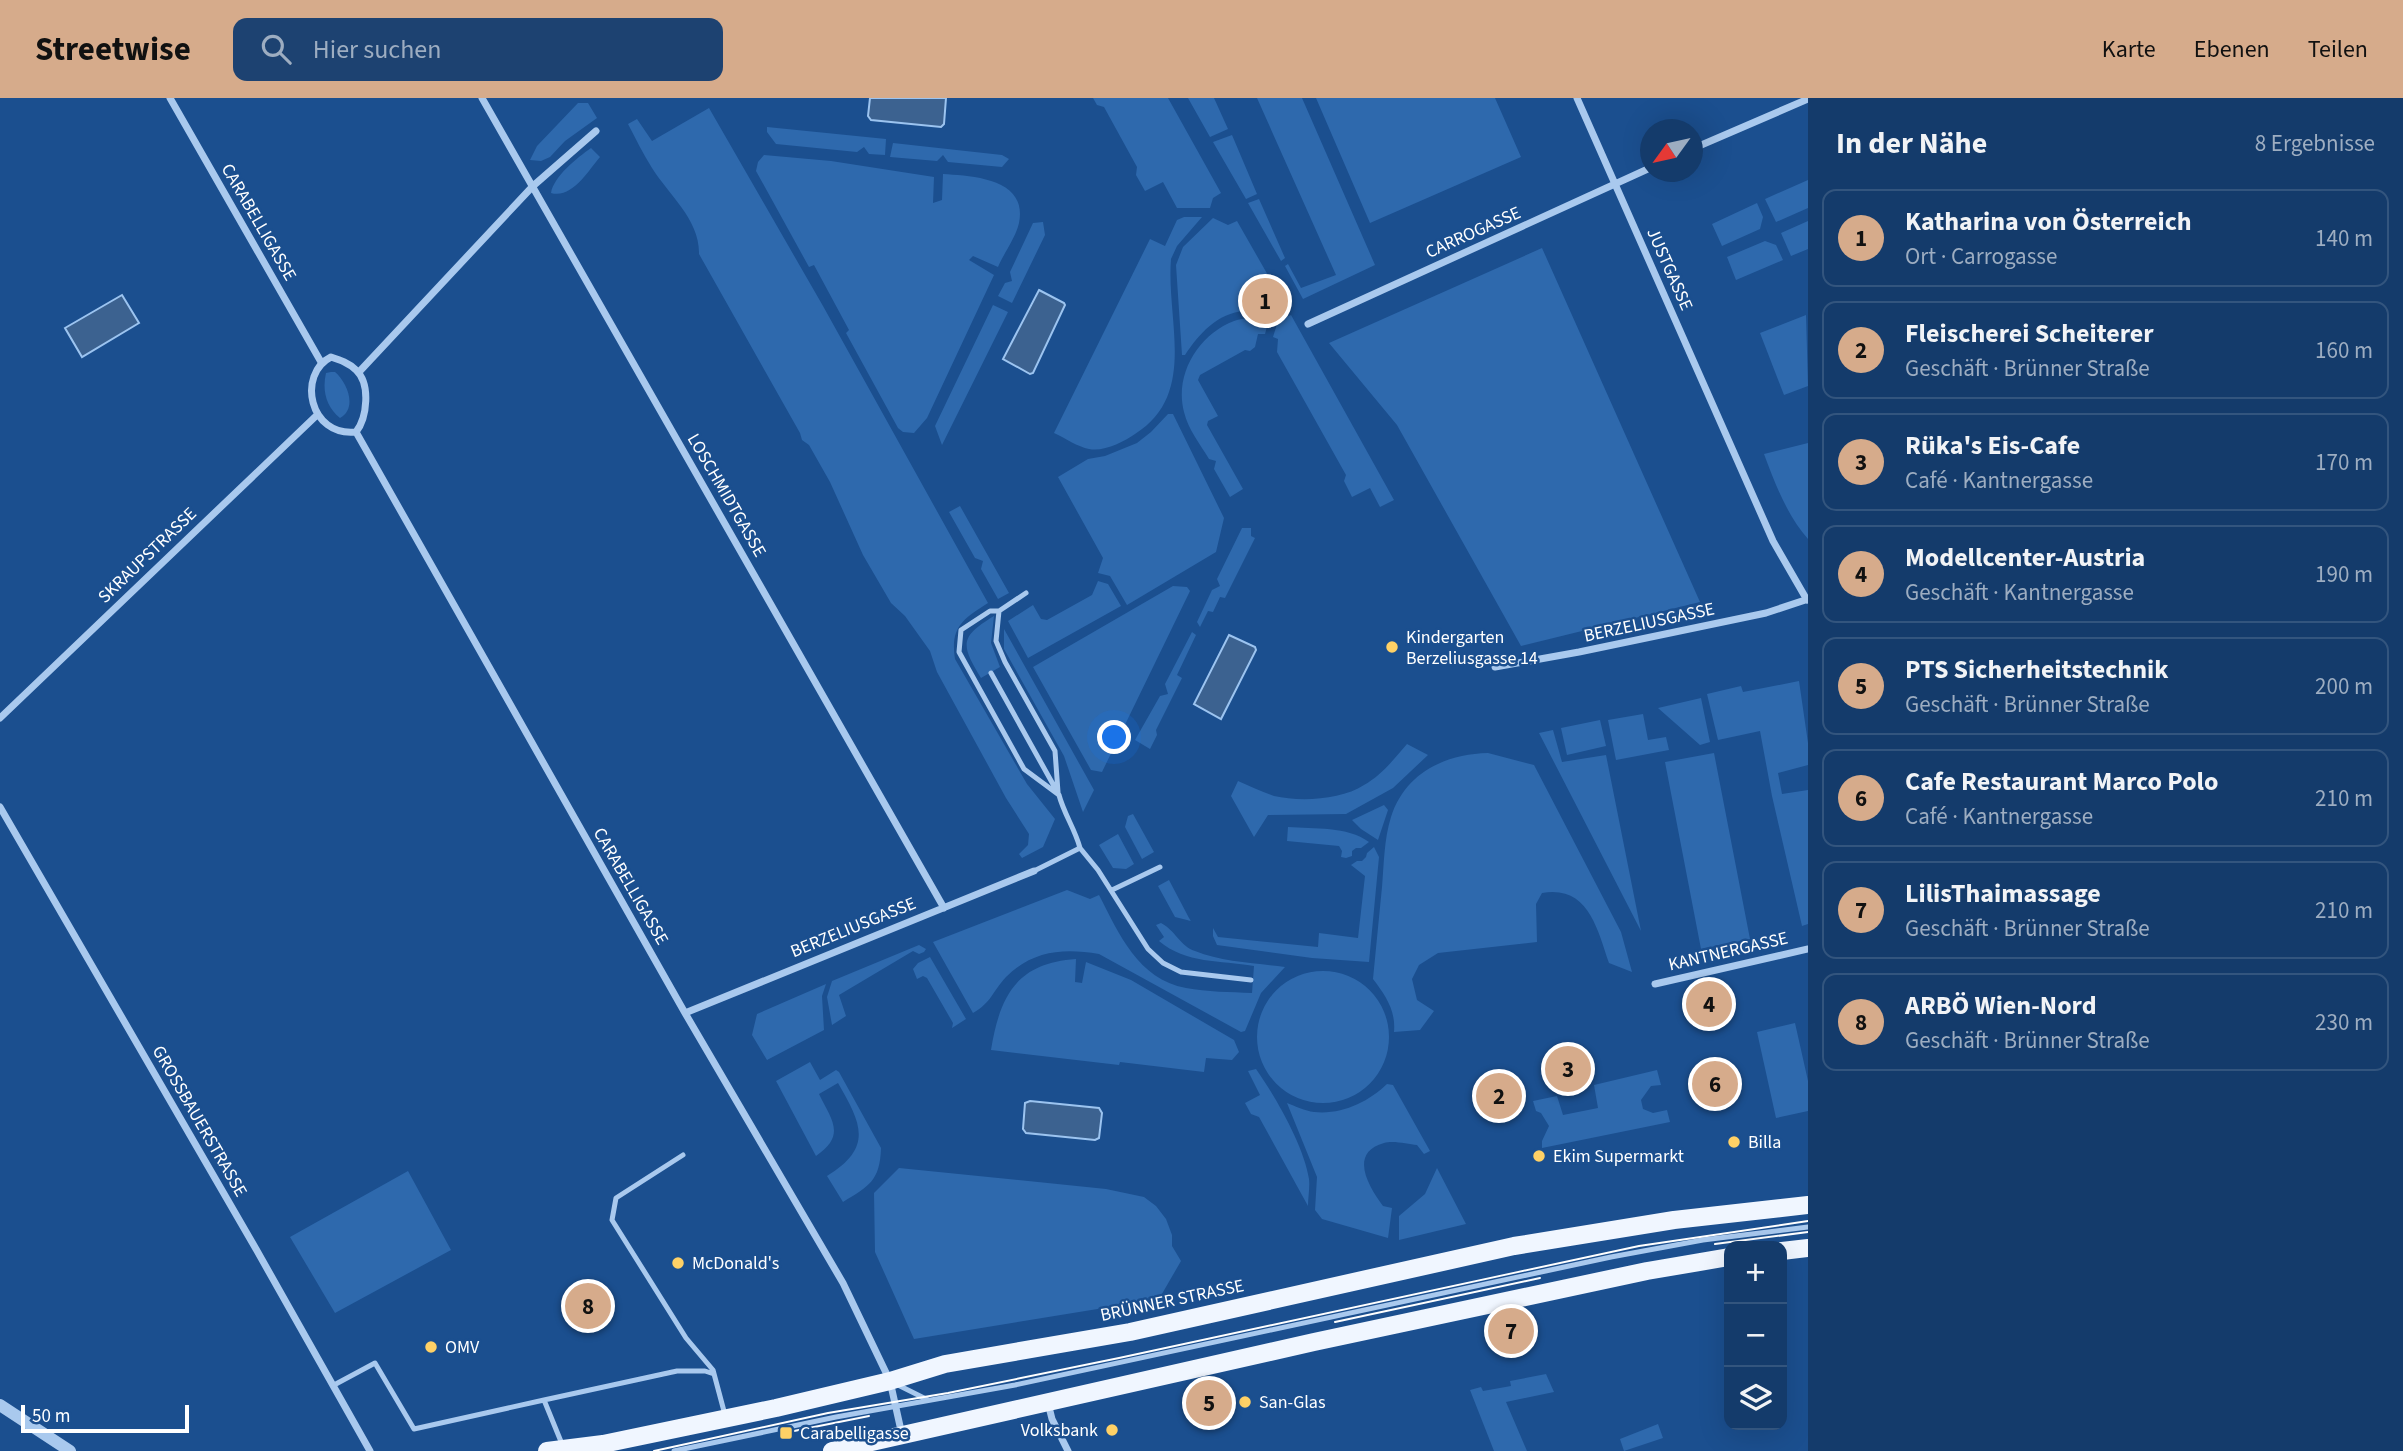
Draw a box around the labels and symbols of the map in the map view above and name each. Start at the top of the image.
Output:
north arrow [1640,119,1703,182]
street label: CARABELLIGASSE [215,159,302,285]
street label: CARROGASSE [1422,200,1525,265]
street label: JUSTGASSE [1640,224,1699,314]
pin: 1 [1242,275,1288,327]
street label: LOSCHMIDTGASSE [681,429,772,562]
street label: SKRAUPSTRASSE [92,502,202,609]
street label: BERZELIUSGASSE [1581,596,1717,649]
place label: Kindergarten Berzeliusgasse 14 [1406,625,1538,671]
marker: Kindergarten Berzeliusgasse 14 [1384,639,1400,655]
your location [1097,720,1131,754]
street label: CARABELLIGASSE [587,823,674,949]
street label: BERZELIUSGASSE [787,891,920,964]
street label: KANTNERGASSE [1666,926,1790,977]
pin: 4 [1686,978,1732,1030]
street label: GROSSBAUERSTRASSE [146,1041,253,1201]
pin: 3 [1545,1043,1591,1095]
pin: 6 [1692,1058,1738,1110]
pin: 2 [1476,1070,1522,1122]
place label: Billa [1748,1130,1781,1155]
marker: Billa [1726,1134,1742,1150]
place label: Ekim Supermarkt [1553,1144,1684,1169]
marker: Ekim Supermarkt [1531,1148,1547,1164]
place label: McDonald's [692,1251,779,1276]
marker: McDonald's [670,1255,686,1271]
street label: BRÜNNER STRASSE [1098,1273,1246,1328]
pin: 8 [565,1280,611,1332]
pin: 7 [1488,1305,1534,1357]
place label: OMV [445,1335,480,1360]
marker: OMV [423,1339,439,1355]
pin: 5 [1186,1377,1232,1429]
place label: San-Glas [1259,1390,1325,1415]
marker: San-Glas [1237,1394,1253,1410]
scale bar [21,1402,189,1434]
place label: Volksbank [1021,1418,1098,1443]
place label: Carabelligasse [800,1421,909,1446]
marker: Volksbank [1104,1422,1120,1438]
marker: Carabelligasse [778,1425,794,1441]

